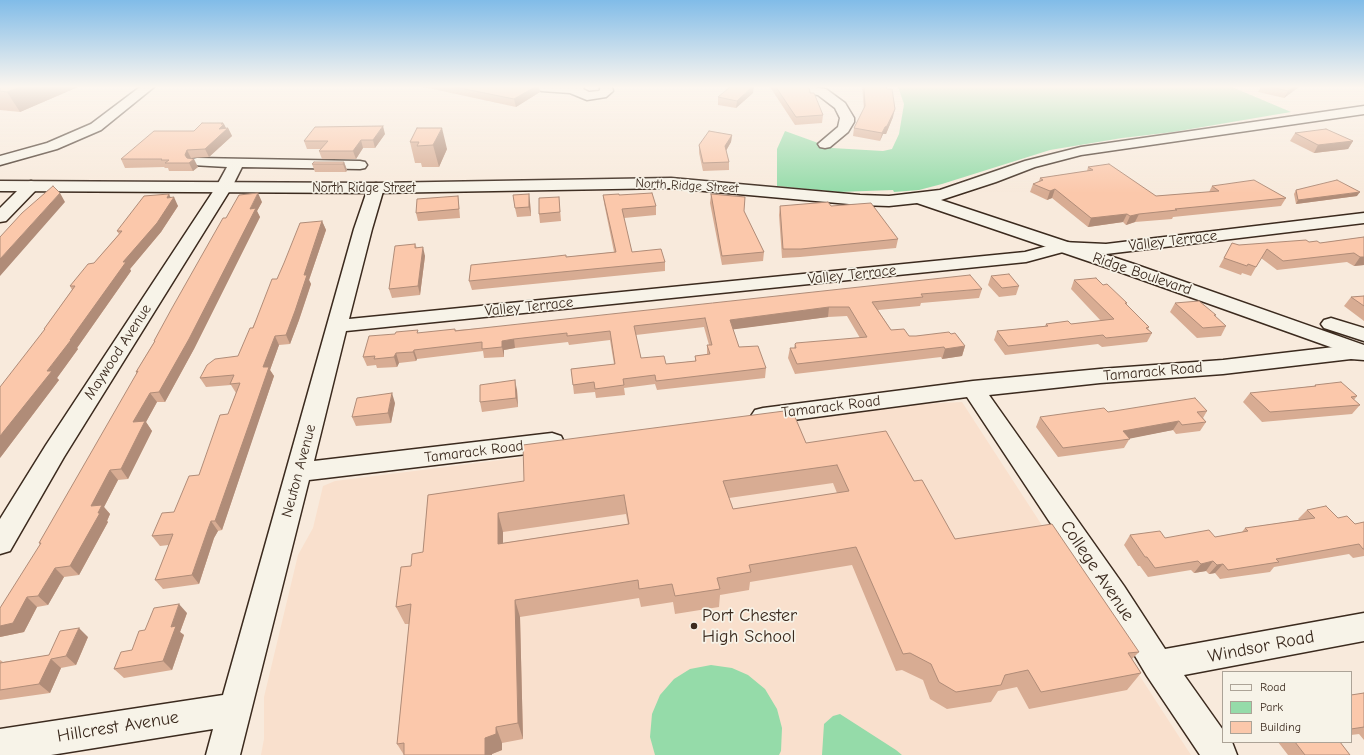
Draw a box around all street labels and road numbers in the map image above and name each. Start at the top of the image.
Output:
street label: North Ridge Street [635,176,739,196]
street label: North Ridge Street [312,180,416,196]
street label: Valley Terrace [1128,227,1218,255]
street label: Ridge Boulevard [1090,249,1194,299]
street label: Valley Terrace [807,261,897,289]
street label: Valley Terrace [484,293,574,321]
street label: Maywood Avenue [80,301,156,403]
street label: Tamarack Road [1103,359,1203,385]
street label: Tamarack Road [780,392,882,422]
street label: Neuton Avenue [278,422,320,520]
street label: Tamarack Road [423,437,525,467]
street label: College Avenue [1055,517,1139,625]
street label: Windsor Road [1206,626,1316,668]
street label: Hillcrest Avenue [56,707,180,747]

